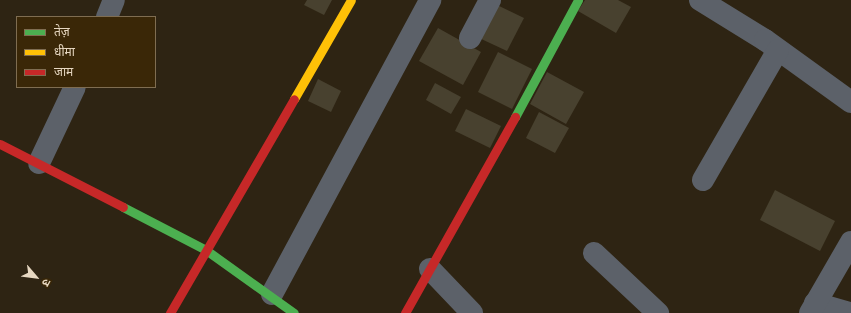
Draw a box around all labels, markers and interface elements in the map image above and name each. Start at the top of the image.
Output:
legend [16,16,156,88]
text: तेज़ [54,24,70,40]
text: धीमा [54,44,75,60]
text: जाम [54,64,73,80]
north arrow [16,257,56,297]
text: उ [39,277,54,289]

